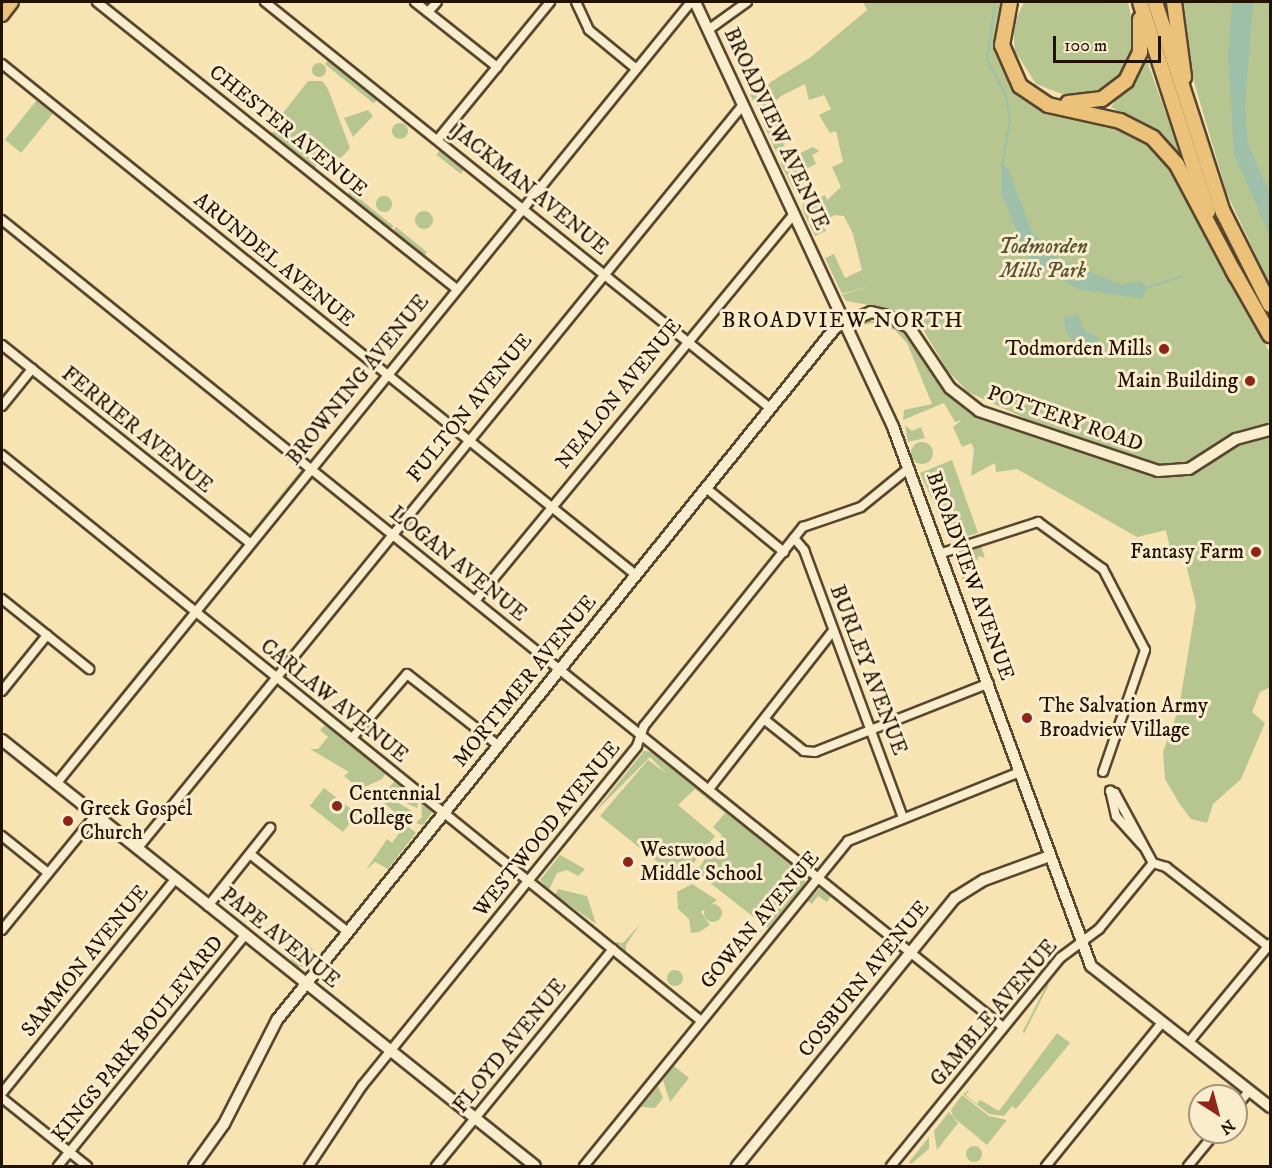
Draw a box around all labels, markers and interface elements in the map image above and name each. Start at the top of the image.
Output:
street label: BROADVIEW AVENUE [718,24,834,234]
scale bar [1056,24,1164,62]
text: 100 m [1064,35,1107,57]
street label: CHESTER AVENUE [204,60,372,202]
street label: JACKMAN AVENUE [447,119,613,261]
street label: ARUNDEL AVENUE [188,187,360,333]
park label: Todmorden Mills Park [998,234,1088,284]
street label: BROWNING AVENUE [281,290,435,470]
district label: BROADVIEW NORTH [722,308,964,334]
street label: NEALON AVENUE [551,314,687,474]
street label: FULTON AVENUE [402,328,538,488]
place label: Todmorden Mills [1005,336,1152,362]
marker: Todmorden Mills [1157,342,1171,356]
street label: FERRIER AVENUE [56,361,218,499]
place label: Main Building [1117,368,1238,394]
marker: Main Building [1243,374,1257,388]
street label: POTTERY ROAD [984,381,1146,457]
street label: BROADVIEW AVENUE [920,468,1020,684]
street label: LOGAN AVENUE [384,501,532,627]
place label: Fantasy Farm [1130,539,1244,565]
marker: Fantasy Farm [1249,545,1263,559]
street label: BURLEY AVENUE [824,581,912,759]
street label: MORTIMER AVENUE [448,590,602,772]
street label: CARLAW AVENUE [255,634,413,768]
place label: The Salvation Army Broadview Village [1039,693,1208,743]
marker: The Salvation Army Broadview Village [1020,711,1034,725]
street label: WESTWOOD AVENUE [468,736,626,922]
place label: Centennial College [349,781,441,831]
place label: Greek Gospel Church [80,796,192,846]
marker: Centennial College [330,799,344,813]
marker: Greek Gospel Church [61,814,75,828]
place label: Westwood Middle School [640,837,763,887]
street label: GOWAN AVENUE [695,846,825,994]
marker: Westwood Middle School [621,855,635,869]
street label: SAMMON AVENUE [16,880,154,1042]
street label: PAPE AVENUE [215,882,345,994]
street label: COSBURN AVENUE [793,896,935,1062]
street label: KINGS PARK BOULEVARD [47,931,229,1147]
street label: GAMBLE AVENUE [925,934,1063,1092]
street label: FLOYD AVENUE [448,974,572,1118]
north arrow [1188,1084,1248,1144]
text: N [1216,1115,1239,1139]

